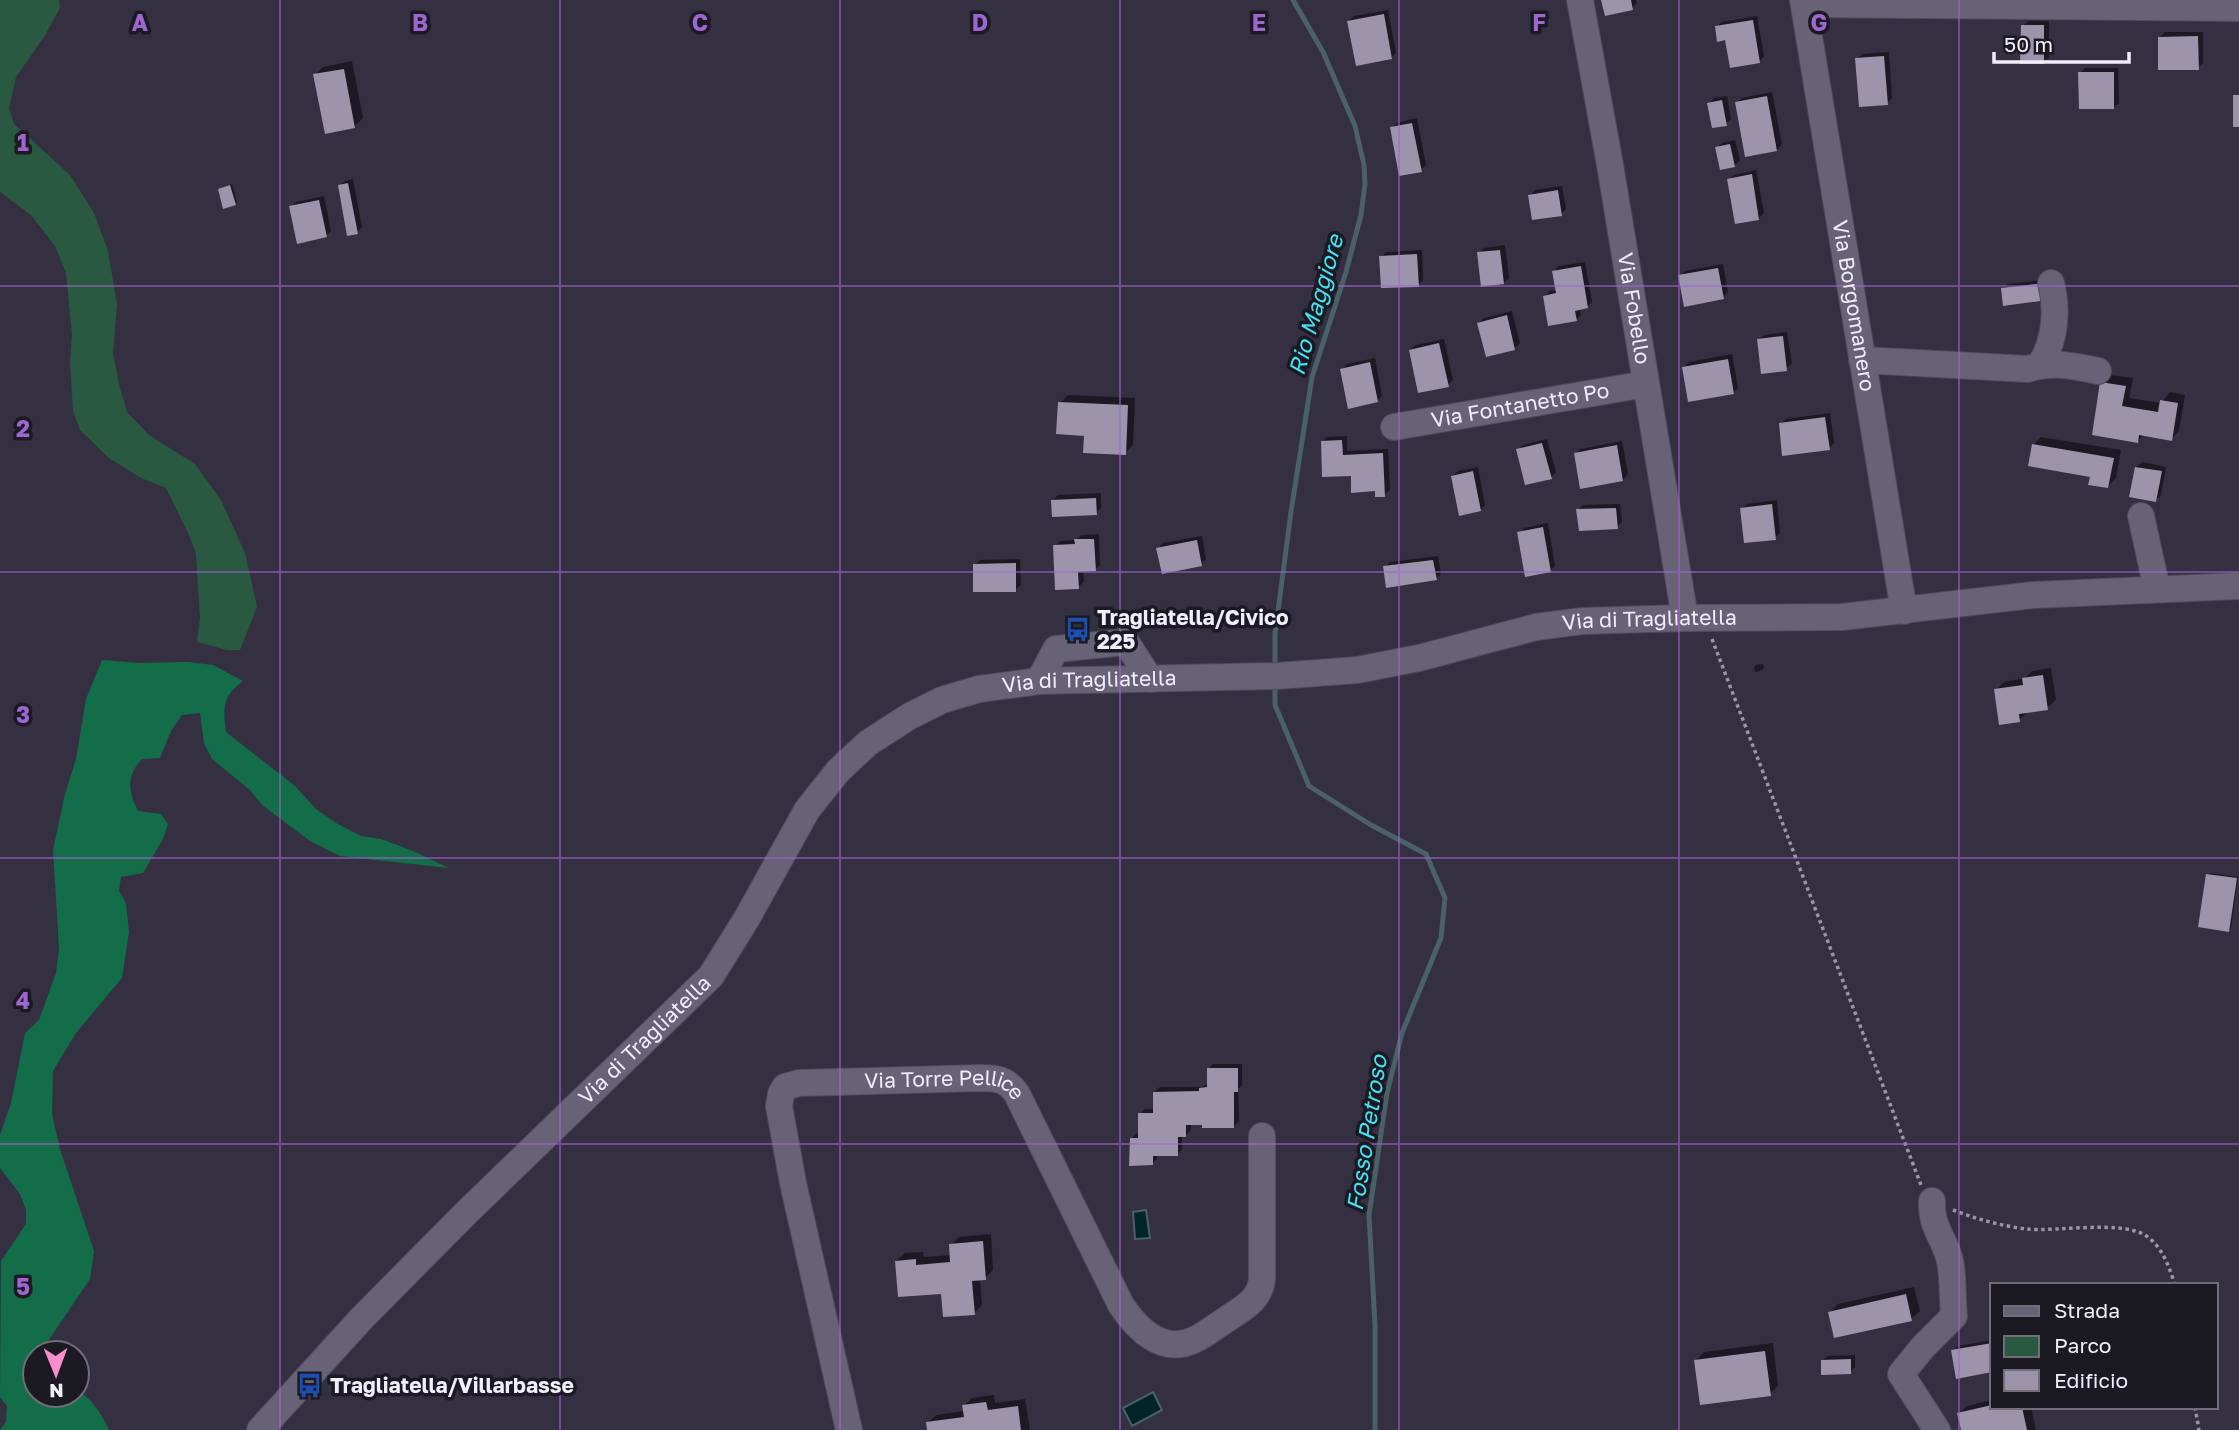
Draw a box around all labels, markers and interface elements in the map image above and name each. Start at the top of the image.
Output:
text: A [132,8,149,36]
text: B [412,8,428,36]
text: C [692,8,708,36]
text: D [972,8,988,36]
text: E [1252,8,1266,36]
text: F [1532,8,1546,36]
text: G [1811,8,1827,36]
scale bar [1994,21,2129,65]
text: 50 m [2004,31,2053,57]
text: 1 [17,128,29,156]
street label: Via Borgomanero [1828,218,1881,393]
water label: Rio Maggiore [1282,230,1349,378]
street label: Via Fobello [1613,250,1657,366]
street label: Via Fontanetto Po [1429,376,1611,432]
text: 2 [16,414,30,442]
place label: Tragliatella/Civico 225 [1097,604,1289,654]
street label: Via di Tragliatella [1561,604,1737,635]
bus stop icon: Tragliatella/Civico 225 [1063,616,1091,644]
street label: Via di Tragliatella [1001,664,1177,698]
text: 3 [16,700,30,728]
street label: Via di Tragliatella [572,969,716,1109]
text: 4 [16,986,30,1014]
water label: Fosso Petroso [1340,1052,1392,1213]
street label: Via Torre Pellice [864,1064,1031,1104]
text: 5 [16,1272,30,1300]
legend [1990,1283,2218,1409]
text: Strada [2054,1297,2120,1323]
text: Parco [2054,1332,2111,1358]
north arrow [21,1339,91,1409]
text: Edificio [2054,1367,2128,1393]
bus stop icon: Tragliatella/Villarbasse [296,1372,324,1400]
place label: Tragliatella/Villarbasse [330,1372,574,1398]
text: N [49,1380,64,1403]

